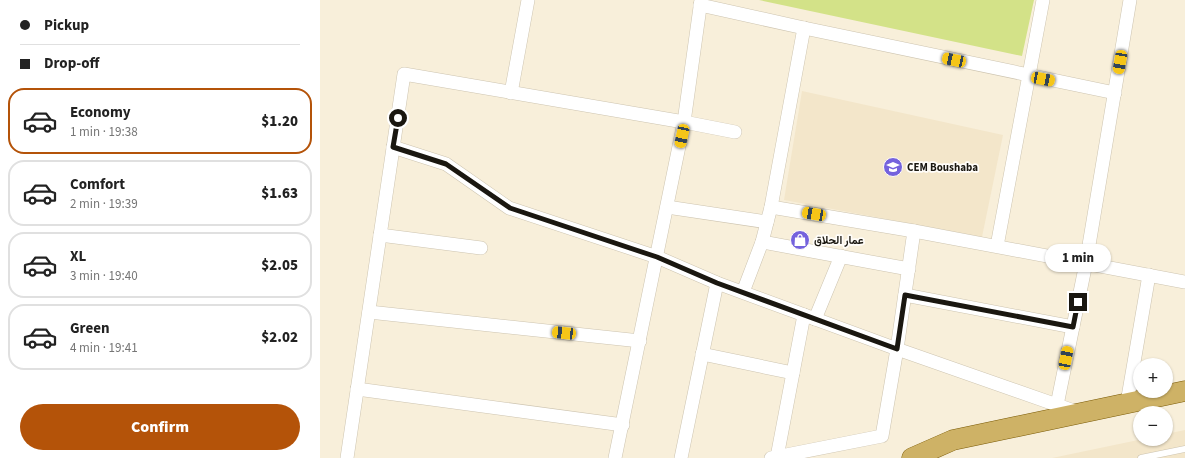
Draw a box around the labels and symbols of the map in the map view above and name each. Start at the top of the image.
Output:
car [1112,49,1128,75]
car [941,52,967,68]
car [1030,71,1056,87]
route start [389,109,407,127]
car [674,123,690,149]
school or university icon: CEM Boushaba [882,156,904,178]
place label: CEM Boushaba [907,160,978,175]
car [801,206,827,222]
shop icon: عمار الحلاق [789,229,811,251]
place label: عمار الحلاق [814,233,864,248]
callout: 1 min [1045,244,1111,272]
route end [1069,293,1087,311]
car [551,326,577,340]
car [1058,345,1074,371]

